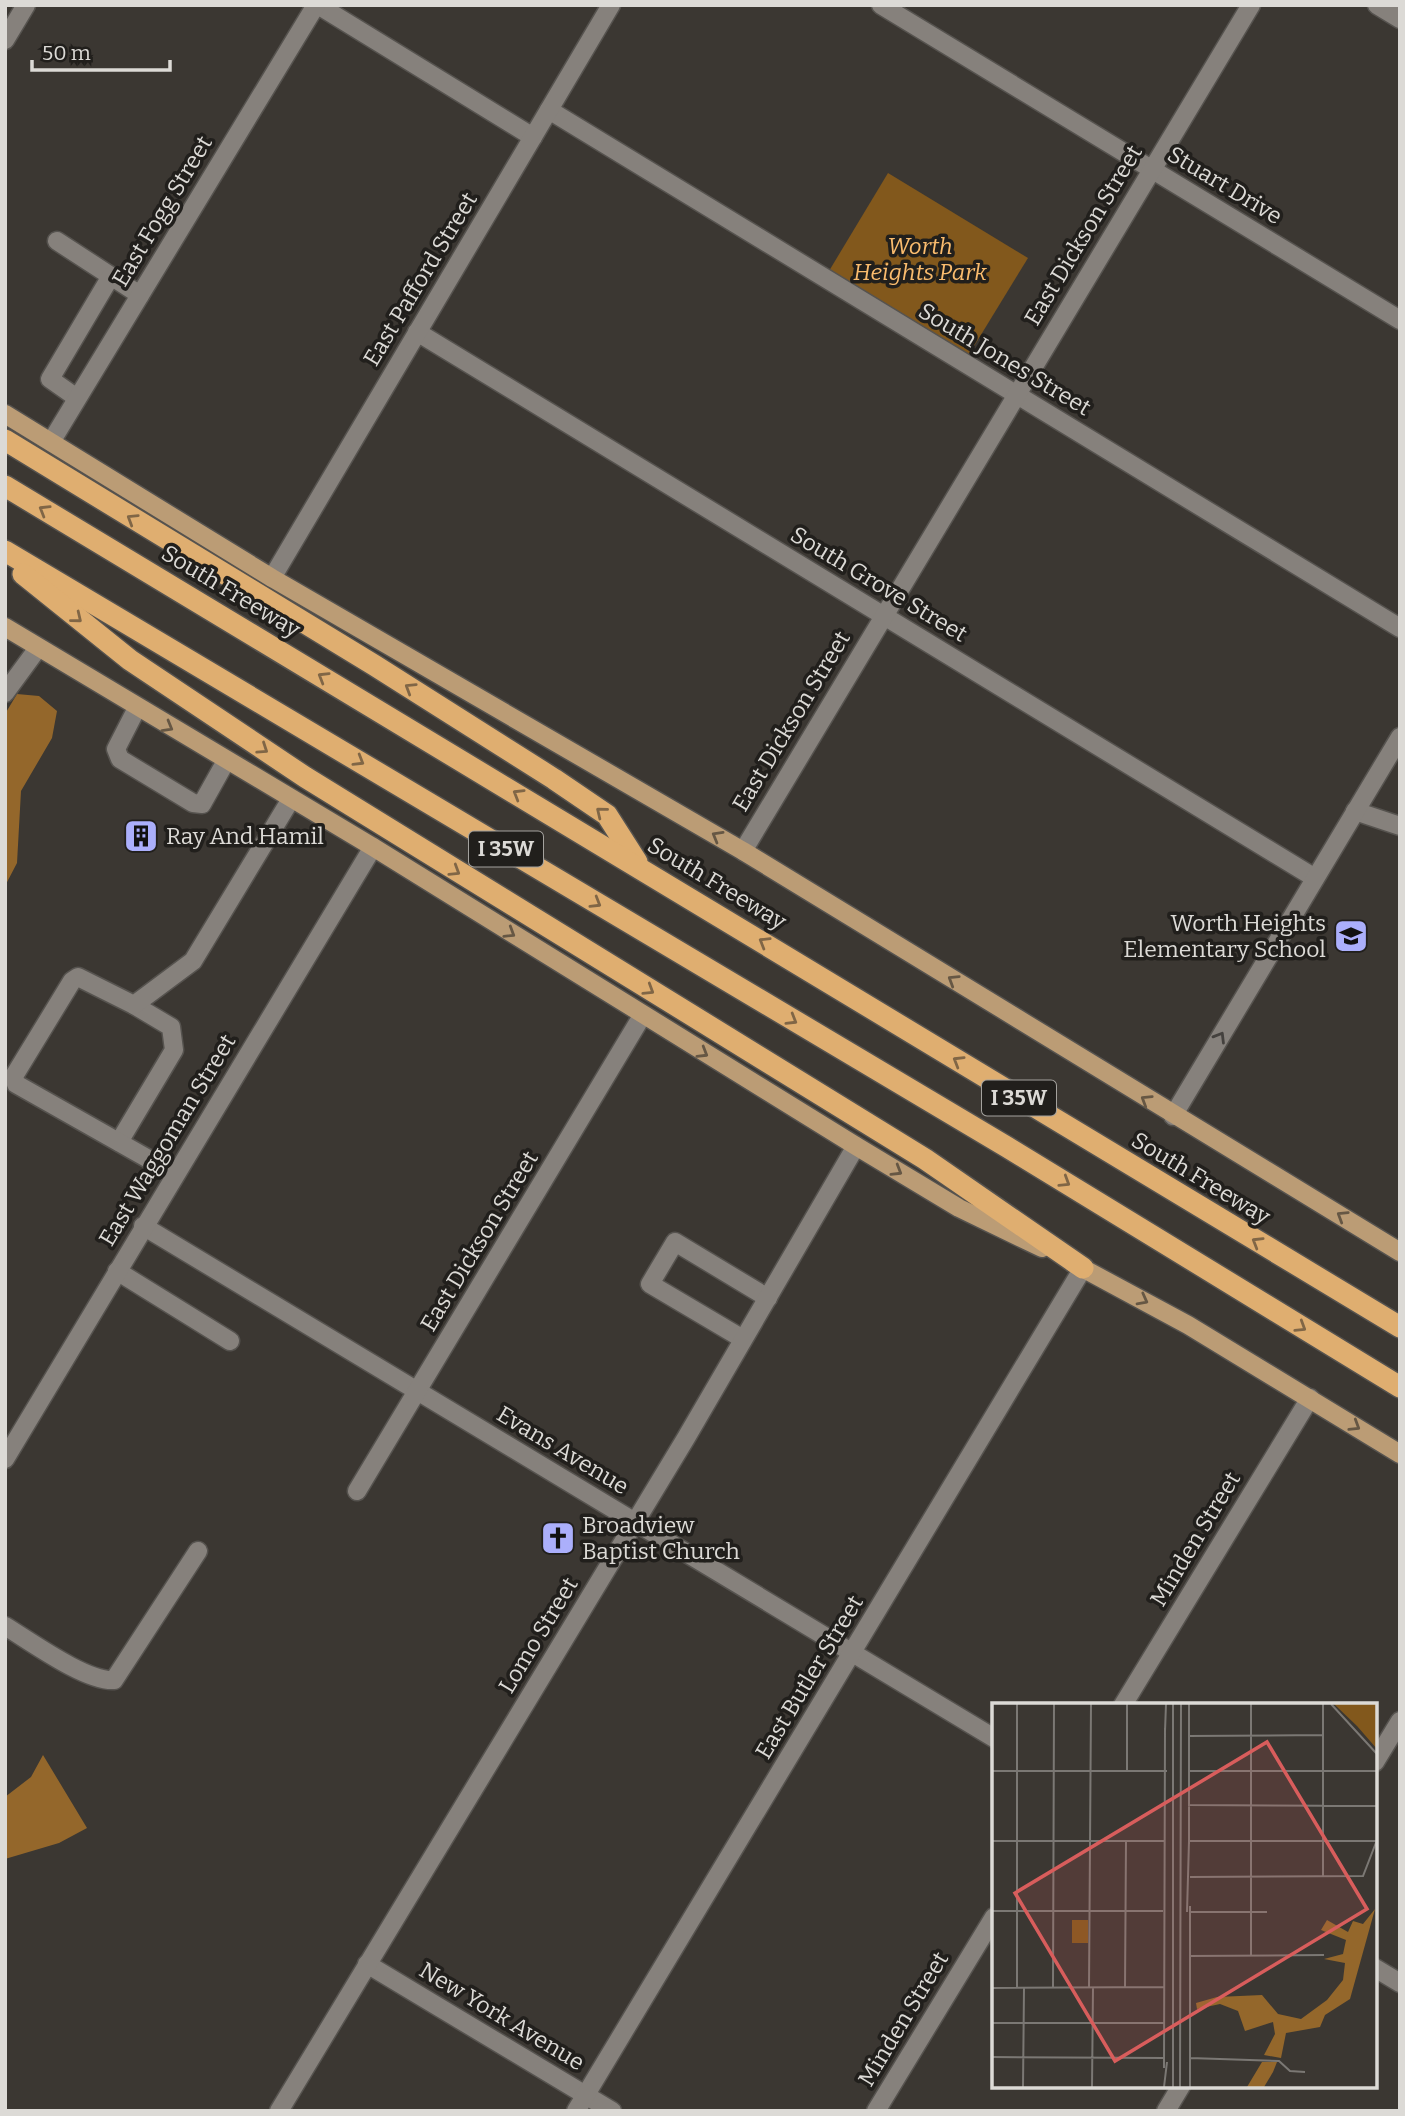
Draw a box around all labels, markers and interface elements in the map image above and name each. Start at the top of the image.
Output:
scale bar [32,28,170,72]
text: 50 m [42,40,91,66]
street label: East Fogg Street [106,131,218,291]
street label: East Dickson Street [1018,140,1148,330]
street label: Stuart Drive [1163,140,1287,230]
street label: East Pafford Street [357,187,483,371]
park label: Worth Heights Park [853,232,987,286]
street label: South Jones Street [914,296,1096,422]
one-way arrow [39,505,52,518]
one-way arrow [127,514,140,527]
street label: South Grove Street [786,520,972,648]
street label: South Freeway [157,539,306,644]
one-way arrow [69,610,82,622]
street label: East Dickson Street [726,626,856,816]
one-way arrow [318,672,331,685]
one-way arrow [405,683,418,696]
one-way arrow [161,719,173,732]
one-way arrow [255,741,268,753]
one-way arrow [351,753,364,766]
one-way arrow [513,789,526,802]
one-way arrow [596,807,608,820]
building icon: Ray And Hamil [122,817,160,855]
place label: Ray And Hamil [166,822,324,850]
street label: South Freeway [643,831,792,936]
one-way arrow [711,831,724,844]
road number: I 35W [469,832,543,866]
one-way arrow [448,862,461,875]
one-way arrow [589,895,602,908]
place label: Worth Heights Elementary School [1123,909,1326,963]
school or university icon: Worth Heights Elementary School [1332,917,1370,955]
one-way arrow [502,924,515,937]
one-way arrow [758,937,771,950]
one-way arrow [947,976,960,989]
one-way arrow [642,982,655,995]
one-way arrow [784,1011,797,1024]
street label: East Waggoman Street [93,1029,241,1251]
one-way arrow [1212,1031,1225,1044]
one-way arrow [695,1044,708,1057]
one-way arrow [952,1056,965,1069]
road number: I 35W [982,1080,1056,1116]
one-way arrow [1141,1095,1154,1108]
street label: South Freeway [1127,1126,1276,1231]
street label: East Dickson Street [414,1146,544,1336]
one-way arrow [890,1163,903,1176]
one-way arrow [1058,1174,1071,1187]
one-way arrow [1336,1212,1349,1225]
one-way arrow [1252,1237,1265,1250]
one-way arrow [1136,1292,1148,1306]
one-way arrow [1294,1318,1307,1331]
street label: Evans Avenue [492,1400,634,1500]
one-way arrow [1347,1417,1360,1430]
street label: Minden Street [1144,1467,1246,1611]
place label: Broadview Baptist Church [582,1511,740,1565]
church icon: Broadview Baptist Church [539,1519,577,1557]
street label: Lomo Street [492,1572,584,1698]
street label: East Butler Street [749,1590,869,1764]
inset map [992,1703,1377,2088]
street label: Minden Street [852,1947,954,2091]
street label: New York Avenue [414,1956,590,2076]

